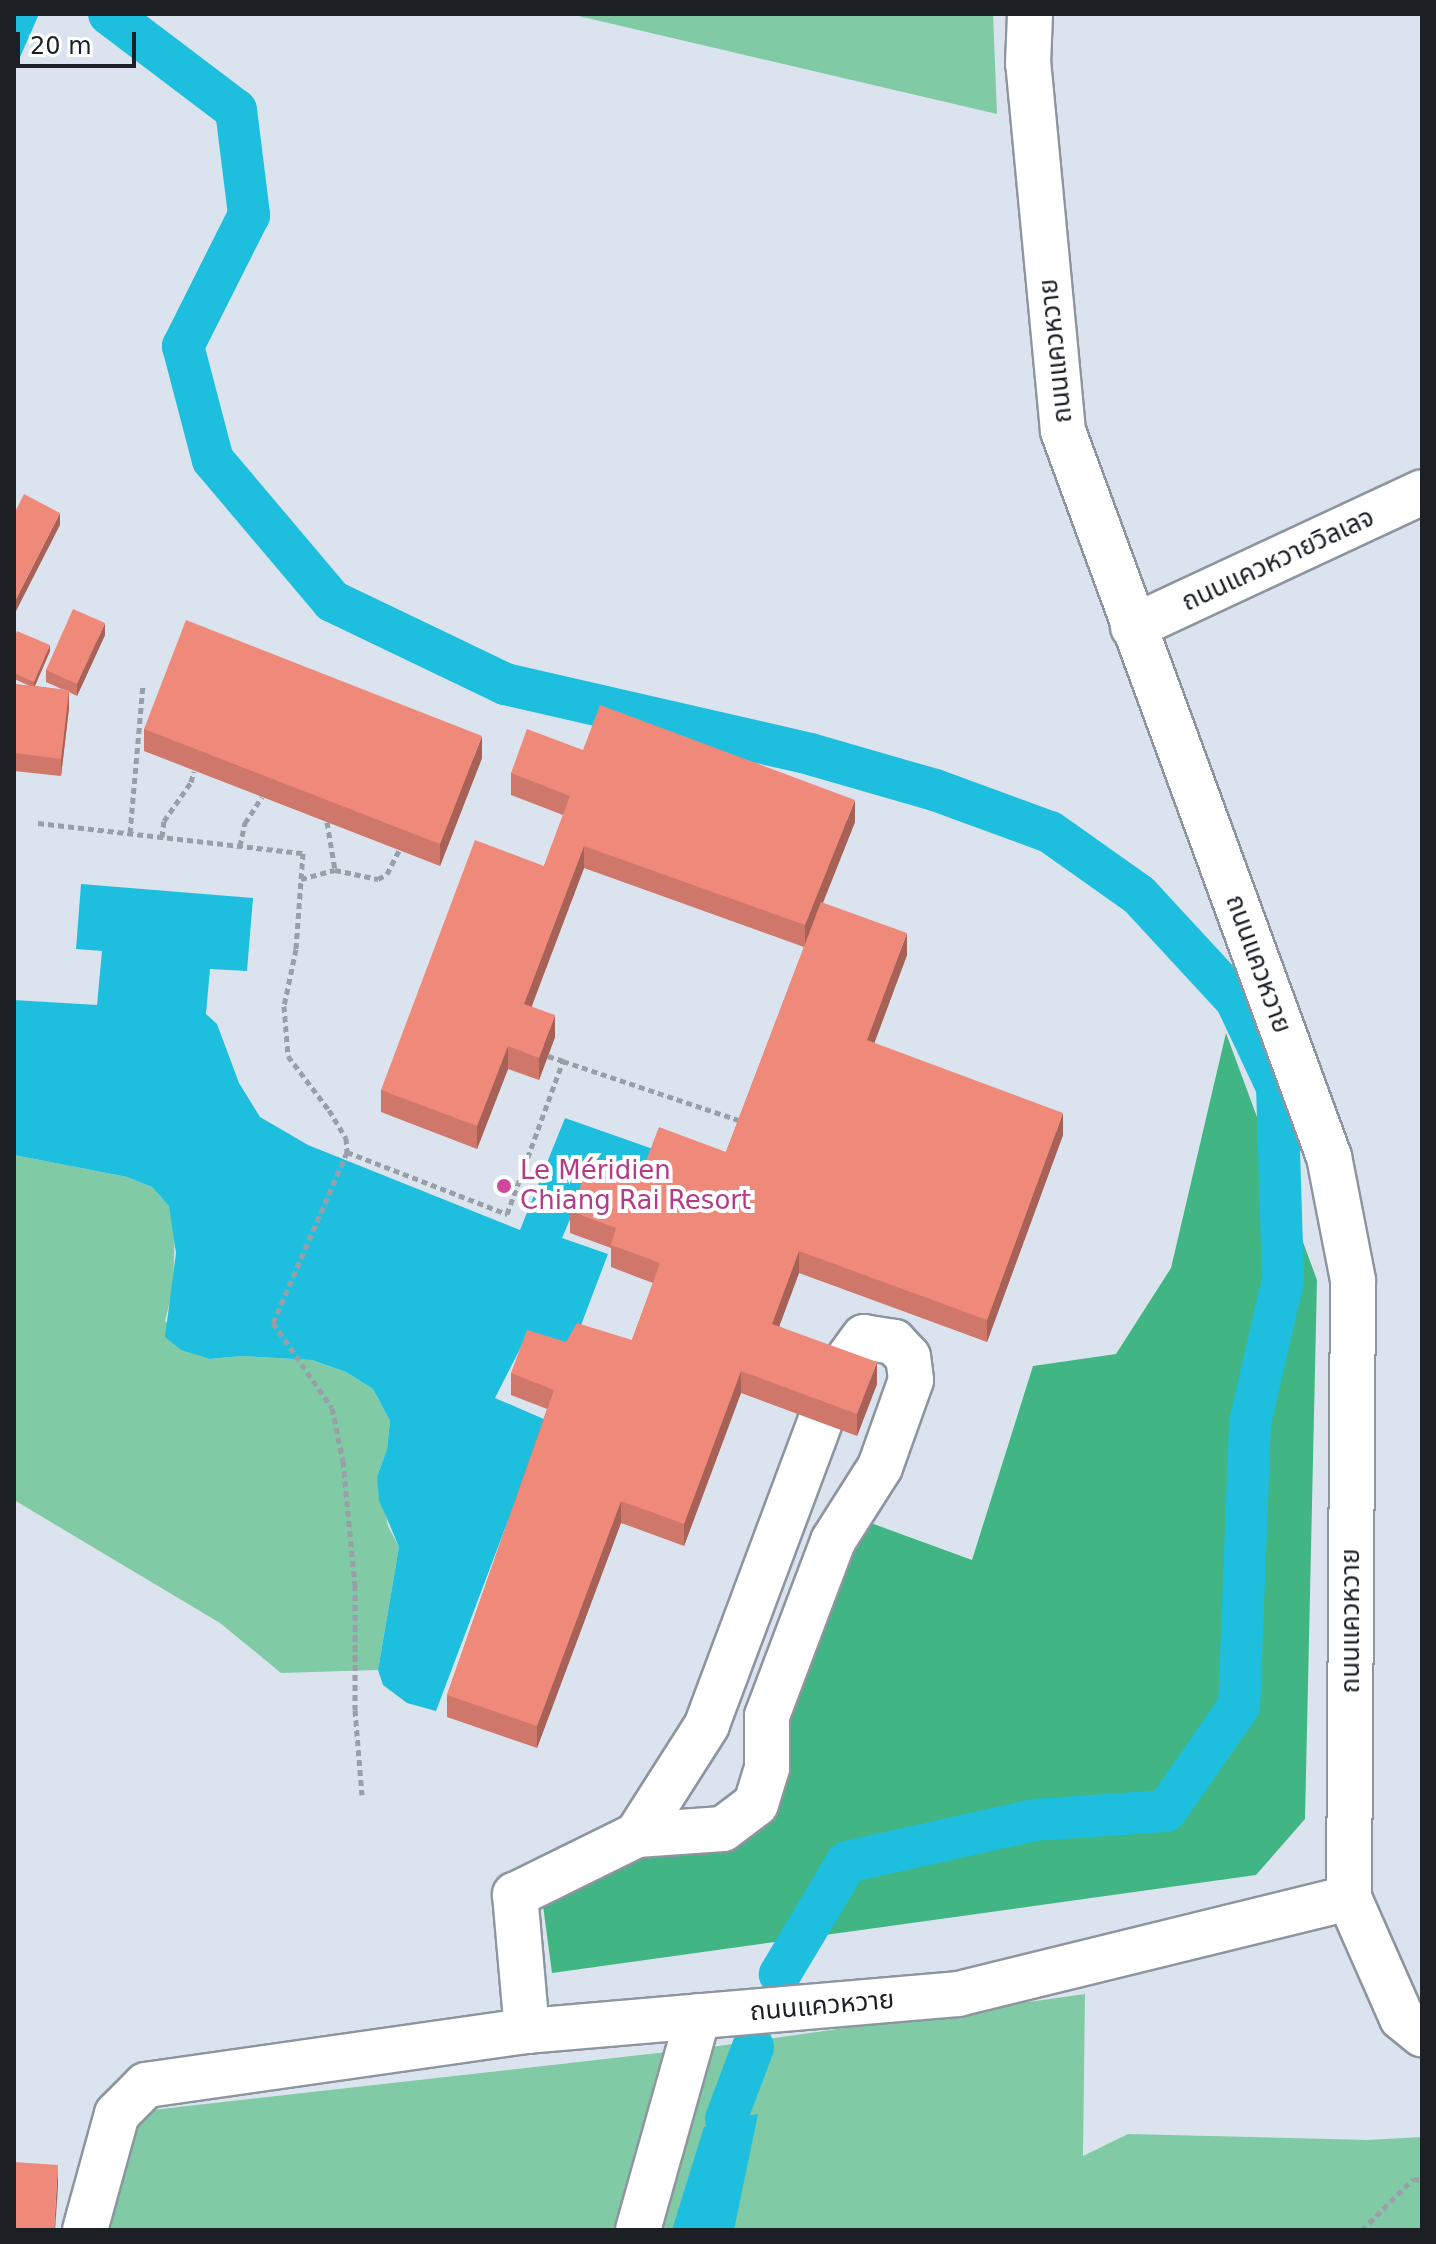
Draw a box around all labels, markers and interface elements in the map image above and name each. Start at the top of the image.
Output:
scale bar [20,16,140,66]
text: 20 m [30,32,92,60]
street label: ถนนแควหวาย [1033,277,1079,425]
street label: ถนนแควหวายวิลเลจ [1177,502,1379,618]
street label: ถนนแควหวาย [1219,891,1297,1037]
place label: Le Méridien Chiang Rai Resort [520,1155,751,1216]
marker: Le Méridien Chiang Rai Resort [495,1177,513,1195]
street label: ถนนแควหวาย [1335,1549,1367,1693]
street label: ถนนแควหวาย [748,1984,896,2028]

